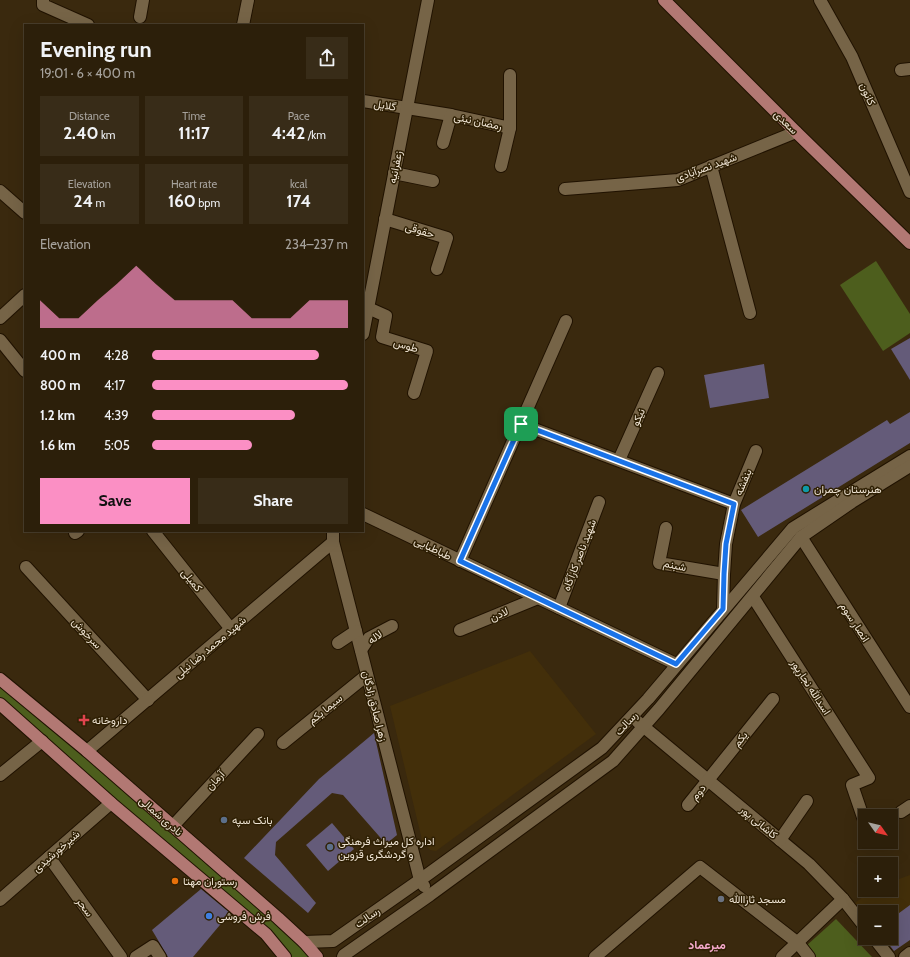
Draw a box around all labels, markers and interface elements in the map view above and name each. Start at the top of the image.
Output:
text: Evening run [40,36,152,63]
button: share [306,37,348,79]
text: 19:01 · 6 × 400 m [40,65,135,81]
street label: کانون [857,81,879,108]
street label: گلایل [373,96,397,114]
street label: سعدی [771,107,801,137]
text: Distance [69,109,110,123]
text: Time [182,109,206,123]
text: Pace [288,109,310,123]
street label: رمضان نبئی [453,109,504,133]
text: 2.40 [63,123,98,143]
text: 11:17 [178,123,210,143]
text: 4:42 [271,123,305,143]
text: km [98,128,116,142]
text: /km [305,128,326,142]
street label: زعفرانیه [385,149,405,185]
street label: شهید نصرآبادی [673,149,739,185]
text: Elevation [68,177,111,191]
text: Heart rate [171,177,217,191]
text: kcal [290,177,307,191]
text: 24 [73,191,93,211]
text: 160 [168,191,196,211]
text: 174 [286,191,311,211]
text: m [93,196,105,210]
text: bpm [196,196,220,210]
street label: حقوقی [404,219,436,241]
text: Elevation [40,236,91,252]
text: 234–237 m [285,236,348,252]
street label: طوس [392,335,420,355]
text: 400 m [40,347,81,363]
text: 4:28 [104,347,129,363]
text: 800 m [40,377,80,393]
text: 4:17 [104,377,125,393]
street label: نیکو [628,406,648,428]
text: 1.2 km [40,407,75,423]
text: 4:39 [104,407,129,423]
pin [504,407,538,441]
icon: arrive [510,413,532,435]
text: 1.6 km [40,437,76,453]
text: 5:05 [104,437,130,453]
street label: بنفشه [731,467,755,497]
button: Save [40,478,190,524]
button: Share [198,478,348,524]
place label: هنرستان چمران [814,482,882,497]
marker: هنرستان چمران [801,484,811,494]
street label: شهید ناصر کارآگاه [559,517,599,593]
street label: طباطبایی [412,533,454,563]
street label: شبنم [662,556,688,575]
street label: کمیلی [178,566,206,595]
street label: انصار سوم [836,600,873,645]
street label: لادن [488,604,510,624]
street label: شهید محمد رضا نیلی [171,613,249,681]
street label: سرخوش [69,615,105,652]
street label: لاله [365,627,385,647]
street label: اسدالله نجارپور [786,656,834,718]
street label: زهرا صادق زادگان [359,669,391,743]
street label: سیما یکم [305,691,346,728]
street label: رسالت [611,708,641,738]
place label: داروخانه [92,713,127,727]
marker: داروخانه [79,715,89,725]
street label: یکم [730,728,751,750]
street label: آرمان [202,766,228,793]
street label: دوم [687,781,709,804]
street label: نادری شمالی [136,793,186,839]
street label: کاشانی پور [736,802,781,843]
north arrow [858,809,898,849]
map controls [858,809,898,945]
place label: بانک سپه [232,813,272,828]
marker: بانک سپه [219,815,229,825]
street label: شیرخورشیدی [30,827,83,875]
place label: اداره کل میراث فرهنگی و گردشگری قزوین [338,834,435,861]
marker: اداره کل میراث فرهنگی و گردشگری قزوین [325,842,335,852]
button: + [858,857,898,897]
place label: رستوران مهتا [183,874,238,888]
marker: رستوران مهتا [170,876,180,886]
place label: مسجد ثاراالله [729,892,786,906]
street label: سحر [73,894,97,920]
marker: مسجد ثاراالله [716,894,726,904]
street label: رسالت [352,903,383,931]
button: − [858,905,898,945]
place label: فرش فروشی [217,909,271,923]
marker: فرش فروشی [204,911,214,921]
district label: میرعماد [688,937,726,953]

